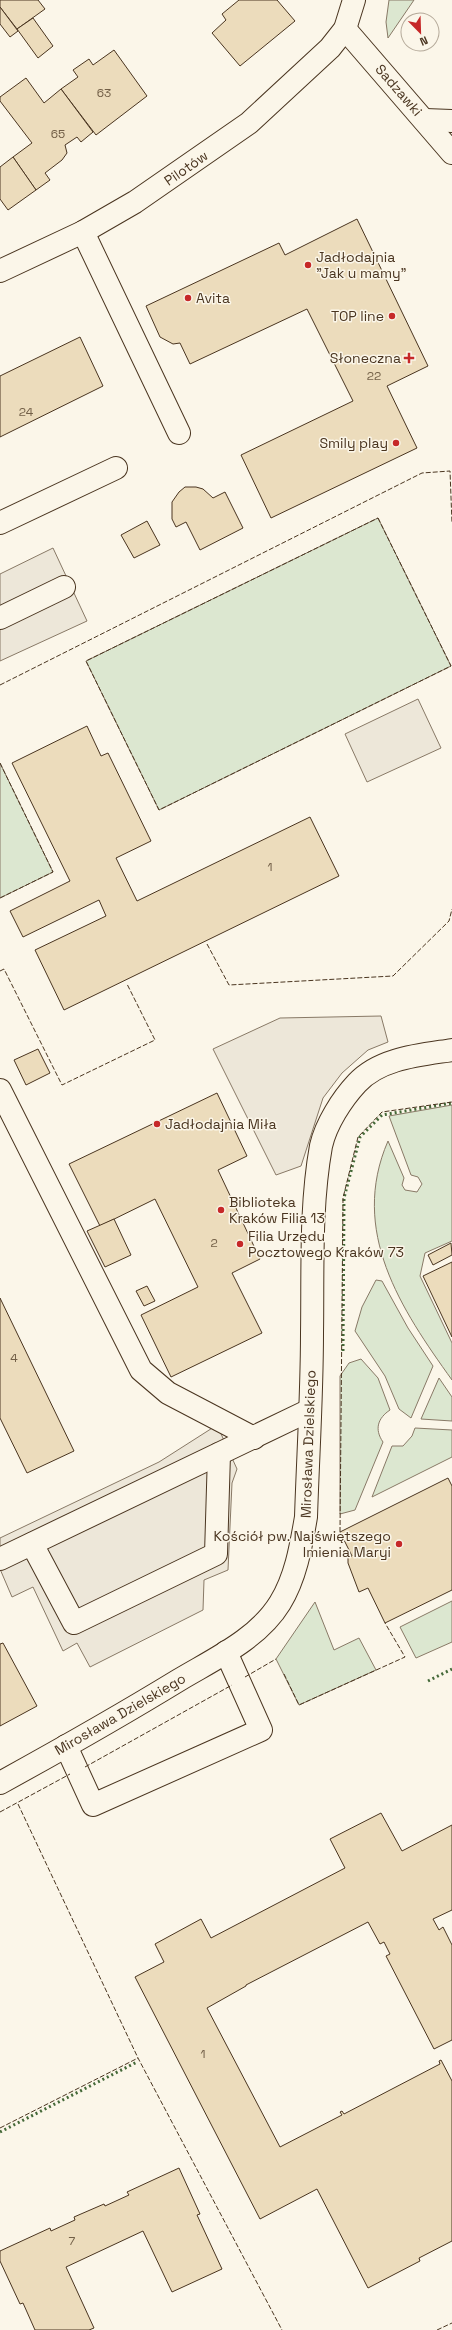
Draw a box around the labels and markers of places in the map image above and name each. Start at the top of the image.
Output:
place label: Jadłodajnia "Jak u mamy" [316,248,407,282]
marker: Jadłodajnia "Jak u mamy" [303,260,313,270]
place label: Avita [196,289,230,307]
marker: Avita [183,293,193,303]
place label: TOP line [331,307,384,325]
marker: TOP line [387,311,397,321]
place label: Słoneczna [330,349,401,367]
marker: Słoneczna [404,353,414,363]
place label: Smily play [319,434,388,452]
marker: Smily play [391,438,401,448]
place label: Jadłodajnia Miła [165,1115,277,1133]
marker: Jadłodajnia Miła [152,1119,162,1129]
place label: Biblioteka Kraków Filia 13 [229,1193,325,1227]
marker: Biblioteka Kraków Filia 13 [216,1205,226,1215]
place label: Filia Urzędu Pocztowego Kraków 73 [248,1227,404,1261]
marker: Filia Urzędu Pocztowego Kraków 73 [235,1239,245,1249]
place label: Kościół pw. Najświętszego Imienia Maryi [214,1527,391,1561]
marker: Kościół pw. Najświętszego Imienia Maryi [394,1539,404,1549]

